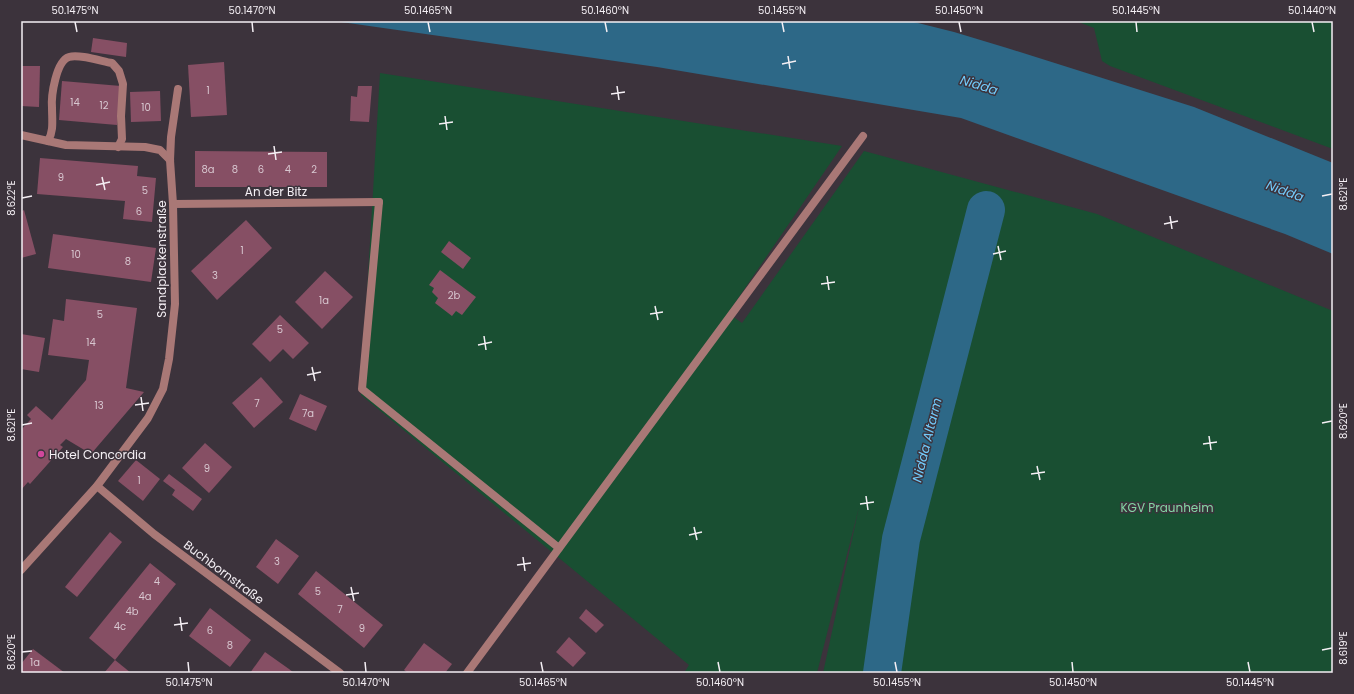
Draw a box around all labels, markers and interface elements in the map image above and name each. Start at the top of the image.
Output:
text: 50.1475°N [51,3,99,18]
text: 50.1470°N [228,3,276,18]
text: 50.1465°N [404,3,452,18]
text: 50.1460°N [581,3,629,18]
text: 50.1455°N [758,3,806,18]
text: 50.1450°N [935,3,983,18]
text: 50.1445°N [1112,3,1160,18]
text: 50.1440°N [1288,3,1336,18]
water label: Nidda [958,70,1000,100]
house number: 1 [206,83,210,98]
house number: 14 [70,95,80,110]
house number: 12 [100,98,109,113]
house number: 10 [141,100,151,115]
house number: 8a [201,162,215,177]
house number: 8 [232,162,238,177]
house number: 6 [258,162,264,177]
house number: 4 [285,162,291,177]
house number: 2 [311,162,317,177]
house number: 9 [58,170,64,185]
water label: Nidda [1264,175,1307,207]
text: 8.621°E [1336,178,1351,210]
text: 8.622°E [4,180,19,216]
house number: 5 [142,183,148,198]
street label: An der Bitz [245,183,307,200]
street label: Sandplackenstraße [153,200,170,318]
house number: 6 [136,204,142,219]
house number: 1 [240,243,244,258]
house number: 10 [71,247,81,262]
house number: 8 [125,254,131,269]
house number: 3 [212,268,218,283]
house number: 2b [448,288,460,303]
house number: 1a [319,293,329,308]
house number: 5 [97,307,103,322]
house number: 5 [277,322,283,337]
house number: 14 [86,335,96,350]
house number: 7 [254,396,260,411]
water label: Nidda Altarm [907,396,947,484]
house number: 13 [94,398,104,413]
text: 8.620°E [1336,403,1351,439]
house number: 7a [302,406,314,421]
text: 8.621°E [4,409,19,441]
place label: Hotel Concordia [49,446,146,463]
marker: Hotel Concordia [36,449,46,459]
house number: 9 [204,461,210,476]
house number: 1 [137,473,141,488]
park label: KGV Praunheim [1120,499,1214,516]
street label: Buchbornstraße [180,536,268,608]
house number: 3 [274,554,280,569]
house number: 4 [154,574,160,589]
house number: 5 [315,584,321,599]
house number: 4a [138,589,152,604]
house number: 7 [337,602,343,617]
house number: 4b [125,604,139,619]
house number: 4c [114,619,126,634]
house number: 9 [359,621,365,636]
house number: 6 [207,623,213,638]
text: 8.619°E [1336,631,1351,665]
text: 8.620°E [4,634,19,670]
house number: 8 [227,638,233,653]
house number: 1a [30,655,40,670]
text: 50.1475°N [165,675,213,690]
text: 50.1470°N [342,675,390,690]
text: 50.1465°N [519,675,567,690]
text: 50.1460°N [696,675,744,690]
text: 50.1455°N [873,675,921,690]
text: 50.1450°N [1049,675,1097,690]
text: 50.1445°N [1226,675,1274,690]

